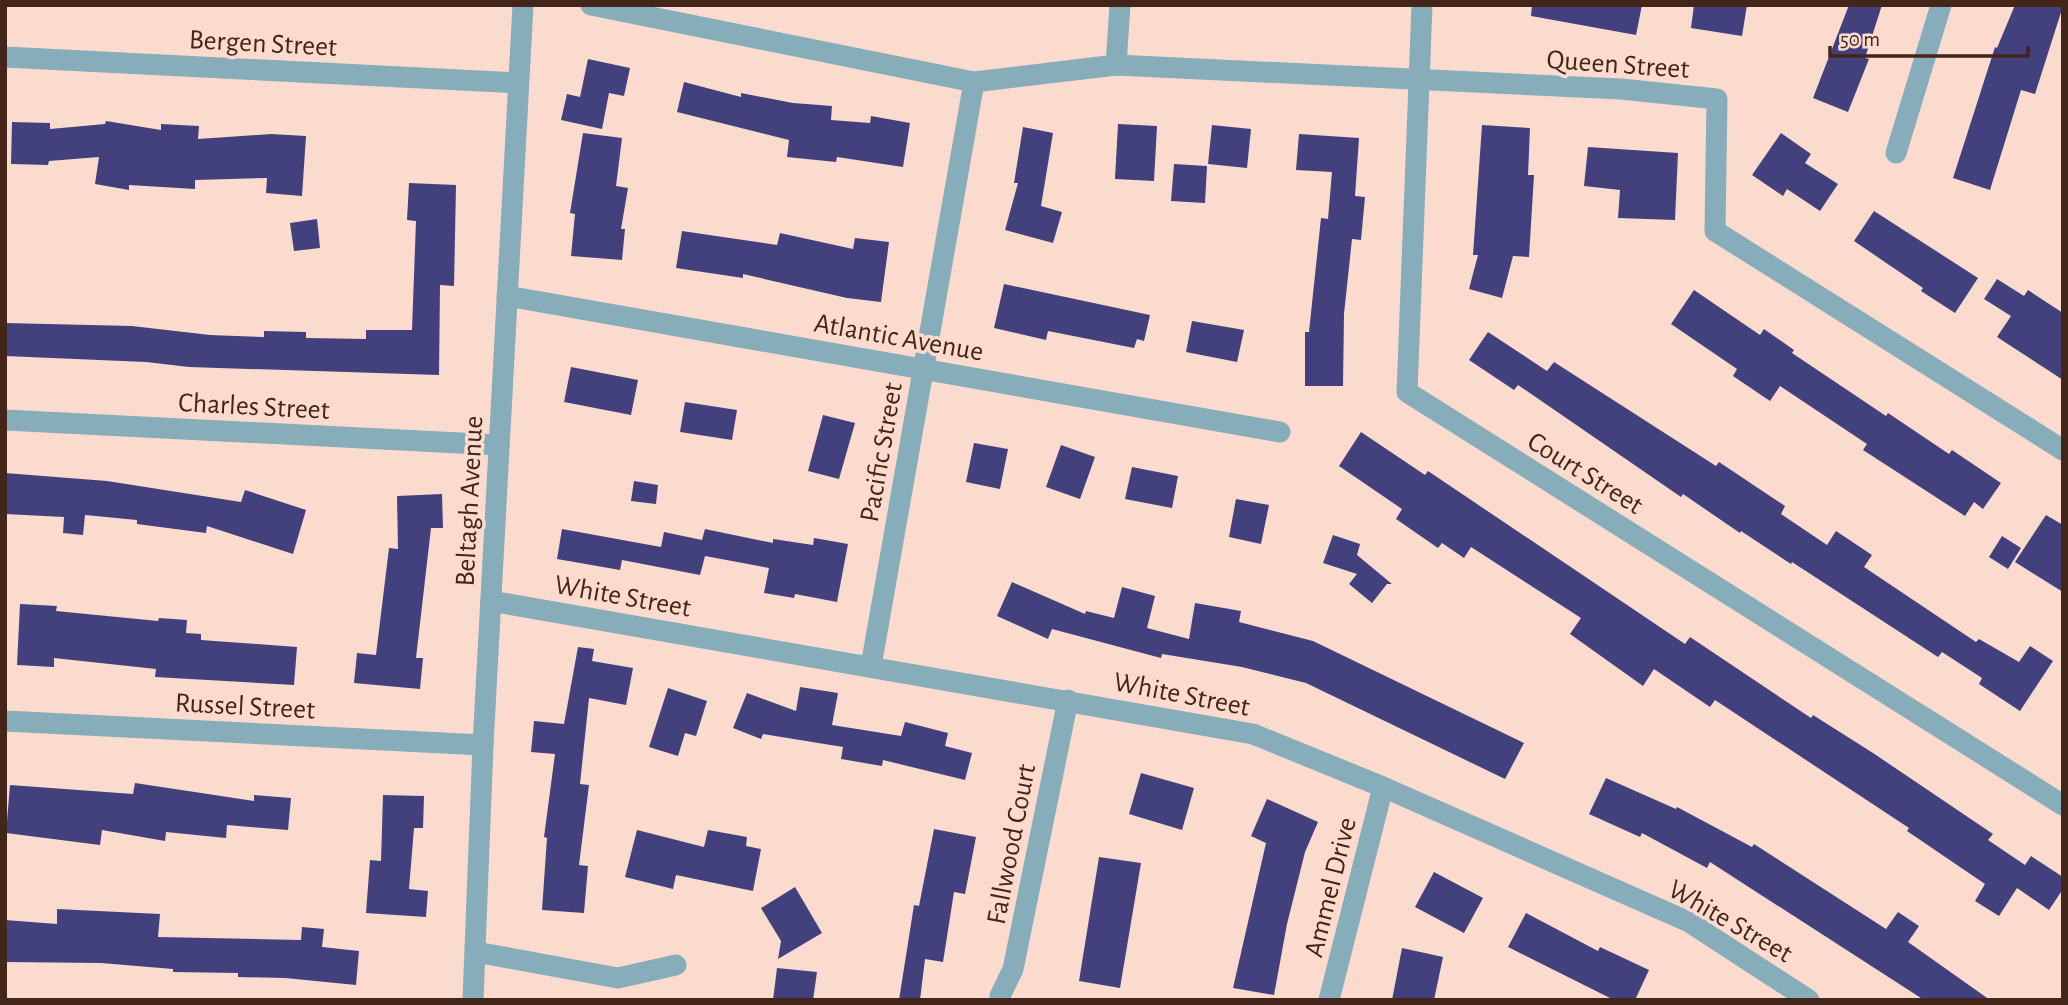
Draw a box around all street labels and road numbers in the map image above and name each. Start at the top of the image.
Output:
street label: Bergen Street [188,26,338,62]
street label: Queen Street [1546,46,1690,84]
street label: Atlantic Avenue [812,309,985,367]
street label: Pacific Street [856,380,908,524]
street label: Charles Street [177,389,330,425]
street label: Beltagh Avenue [452,415,488,587]
street label: Court Street [1522,427,1648,520]
street label: White Street [552,571,693,623]
street label: White Street [1111,668,1252,722]
street label: Russel Street [174,689,316,725]
street label: Fallwood Court [983,762,1041,927]
street label: Ammel Drive [1300,815,1362,960]
street label: White Street [1663,875,1797,968]

